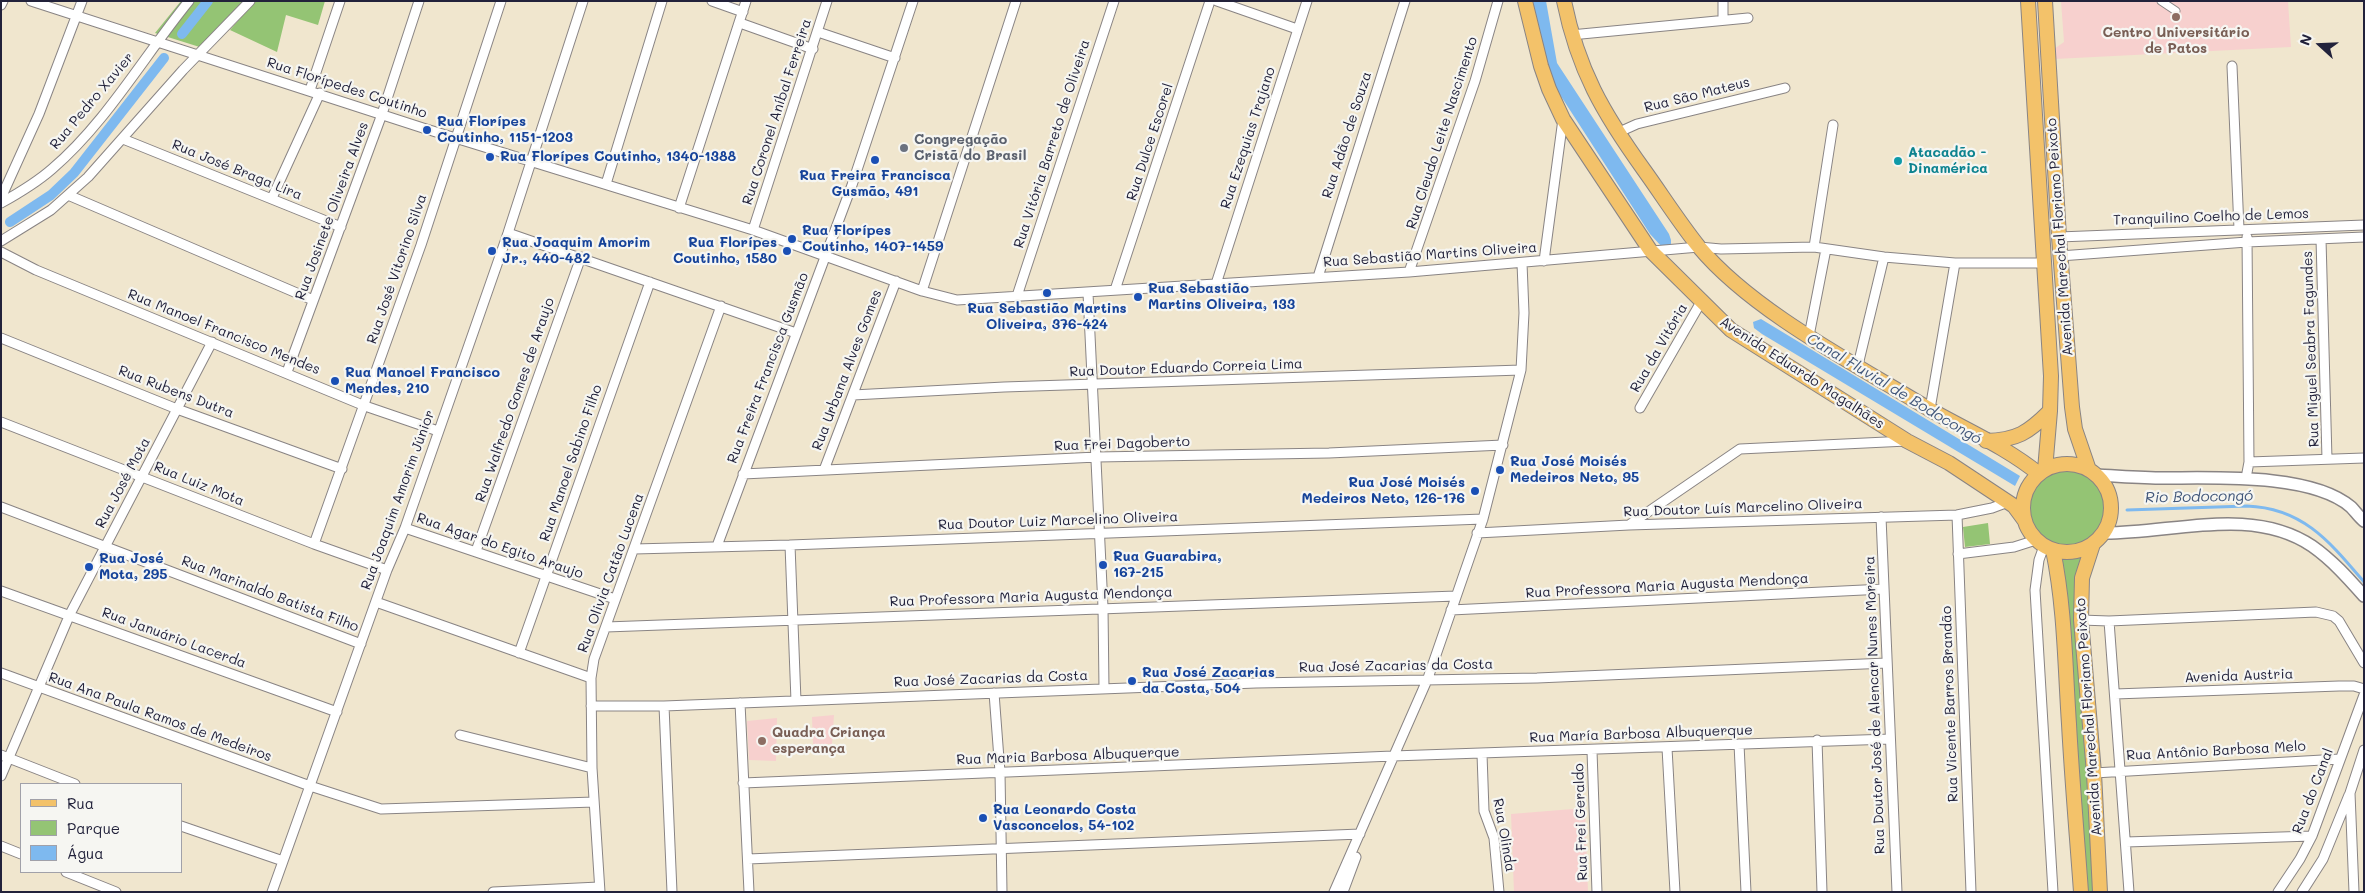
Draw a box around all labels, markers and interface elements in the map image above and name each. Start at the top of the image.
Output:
marker: Centro Universitário de Patos [2170,11,2182,23]
street label: Rua Coronel Aníbal Ferreira [739,17,815,207]
north arrow [2295,20,2345,70]
place label: Centro Universitário de Patos [2103,25,2249,58]
text: N [2295,31,2316,48]
street label: Rua Cleudo Leite Nascimento [1403,35,1481,231]
street label: Rua Vitória Barreto de Oliveira [1010,38,1094,250]
street label: Rua Pedro Xavier [47,49,137,153]
street label: Rua Florípedes Coutinho [265,54,429,122]
street label: Rua Ezequias Trajano [1217,65,1279,211]
street label: Rua Adão de Souza [1319,70,1375,200]
street label: Rua São Mateus [1642,74,1752,116]
street label: Rua Dulce Escorel [1123,81,1177,203]
place label: Rua Florípes Coutinho, 1151-1203 [437,114,573,146]
street label: Avenida Marechal Floriano Peixoto [2043,117,2077,357]
street label: Rua Josinete Oliveira Alves [292,120,372,302]
marker: Rua Florípes Coutinho, 1151-1203 [421,124,433,136]
place label: Congregação Cristã do Brasil [914,132,1027,164]
street label: Rua José Braga Lira [169,136,305,204]
marker: Congregação Cristã do Brasil [898,142,910,154]
place label: Atacadão - Dinamérica [1908,145,1988,178]
place label: Rua Florípes Coutinho, 1340-1388 [500,149,736,165]
marker: Rua Florípes Coutinho, 1340-1388 [484,151,496,163]
marker: Rua Freira Francisca Gusmão, 491 [869,154,881,166]
marker: Atacadão - Dinamérica [1892,155,1904,167]
place label: Rua Freira Francisca Gusmão, 491 [799,168,951,200]
street label: Rua José Vitorino Silva [363,192,431,346]
street label: Tranquilino Coelho de Lemos [2113,205,2309,229]
place label: Rua Florípes Coutinho, 1407-1459 [802,223,943,256]
marker: Rua Florípes Coutinho, 1407-1459 [786,233,798,245]
place label: Rua Joaquim Amorim Jr., 440-482 [502,235,650,268]
place label: Rua Florípes Coutinho, 1580 [673,235,777,268]
street label: Rua Sebastião Martins Oliveira [1323,239,1537,271]
marker: Rua Joaquim Amorim Jr., 440-482 [486,245,498,257]
marker: Rua Florípes Coutinho, 1580 [781,245,793,257]
street label: Rua Miguel Seabra Fagundes [2299,250,2323,448]
street label: Rua Freira Francisca Gusmão [724,270,812,466]
place label: Rua Sebastião Martins Oliveira, 133 [1148,281,1295,314]
street label: Rua Manoel Francisco Mendes [125,286,323,378]
street label: Rua Urbana Alves Gomes [809,287,885,453]
marker: Rua Sebastião Martins Oliveira, 376-424 [1041,287,1053,299]
marker: Rua Sebastião Martins Oliveira, 133 [1132,291,1144,303]
street label: Rua Walfredo Gomes de Araujo [472,296,558,504]
place label: Rua Sebastião Martins Oliveira, 376-424 [967,301,1127,334]
street label: Rua da Vitória [1627,301,1691,395]
street label: Avenida Eduardo Magalhães [1717,313,1887,433]
water label: Canal Fluvial de Bodocongó [1803,330,1985,448]
street label: Rua Doutor Eduardo Correia Lima [1069,356,1303,380]
street label: Rua Rubens Dutra [116,362,236,422]
place label: Rua Manoel Francisco Mendes, 210 [345,365,500,398]
marker: Rua Manoel Francisco Mendes, 210 [329,375,341,387]
street label: Rua Manoel Sabino Filho [536,382,606,544]
street label: Rua Joaquim Amorim Júnior [358,408,438,592]
street label: Rua Frei Dagoberto [1054,433,1190,455]
street label: Rua José Mota [92,435,154,531]
place label: Rua José Moisés Medeiros Neto, 95 [1510,454,1639,487]
street label: Rua Luiz Mota [151,458,247,510]
marker: Rua José Moisés Medeiros Neto, 95 [1494,464,1506,476]
place label: Rua José Moisés Medeiros Neto, 126-176 [1302,475,1465,508]
marker: Rua José Moisés Medeiros Neto, 126-176 [1469,485,1481,497]
water label: Rio Bodocongó [2145,487,2253,507]
street label: Rua Olivia Catão Lucena [574,491,648,655]
street label: Rua Doutor Luís Marcelino Oliveira [1623,495,1863,521]
street label: Rua Doutor Luiz Marcelino Oliveira [938,508,1178,534]
street label: Rua Agar do Egito Araujo [415,510,585,582]
place label: Rua Guarabira, 167-215 [1113,549,1221,582]
place label: Rua José Mota, 295 [99,551,167,584]
street label: Rua Marinaldo Batista Filho [179,552,361,636]
street label: Rua Doutor José de Alencar Nunes Moreira [1861,556,1889,854]
marker: Rua Guarabira, 167-215 [1097,559,1109,571]
marker: Rua José Mota, 295 [83,561,95,573]
street label: Rua Professora Maria Augusta Mendonça [1525,570,1809,602]
street label: Rua Professora Maria Augusta Mendonça [889,584,1173,610]
street label: Avenida Marechal Floriano Peixoto [2072,597,2106,837]
street label: Rua Januário Lacerda [100,604,248,672]
street label: Rua Vicente Barros Brandão [1938,606,1962,802]
street label: Rua José Zacarias da Costa [1299,656,1493,676]
place label: Rua José Zacarias da Costa, 504 [1142,665,1275,698]
street label: Avenida Austria [2184,666,2294,686]
street label: Rua José Zacarias da Costa [894,667,1088,691]
street label: Rua Ana Paula Ramos de Medeiros [46,669,274,765]
marker: Rua José Zacarias da Costa, 504 [1126,675,1138,687]
street label: Rua María Barbosa Albuquerque [1529,722,1753,746]
place label: Quadra Criança esperança [772,725,886,758]
marker: Quadra Criança esperança [756,735,768,747]
street label: Rua Antônio Barbosa Melo [2126,738,2306,764]
street label: Rua Maria Barbosa Albuquerque [956,744,1180,768]
street label: Rua do Canal [2289,746,2337,836]
street label: Rua Frei Geraldo [1571,763,1591,881]
legend [20,783,182,873]
text: Rua [67,793,94,813]
street label: Rua Olinda [1489,797,1519,873]
place label: Rua Leonardo Costa Vasconcelos, 54-102 [993,802,1136,834]
marker: Rua Leonardo Costa Vasconcelos, 54-102 [977,812,989,824]
text: Parque [67,818,120,838]
text: Água [67,843,104,863]

